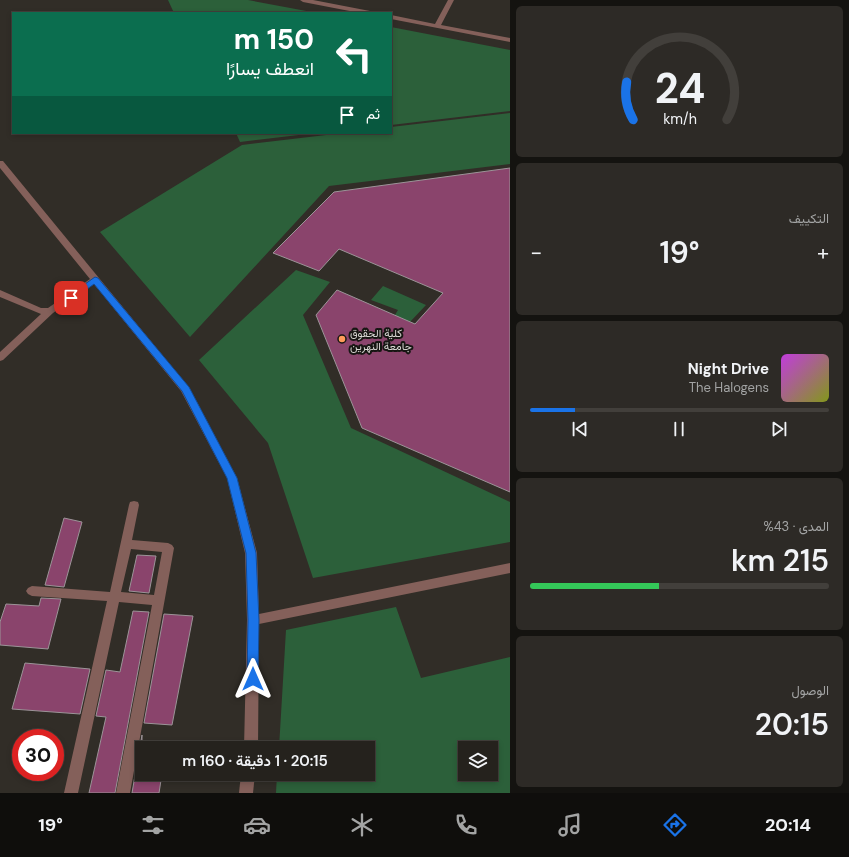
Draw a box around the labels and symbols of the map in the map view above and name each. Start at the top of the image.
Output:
pin [54,281,88,315]
place label: كلية الحقوق جامعة النهرين [350,326,412,353]
marker: كلية الحقوق جامعة النهرين [337,334,347,344]
position arrow [232,658,274,700]
speed limit sign: 30 [12,729,64,781]

